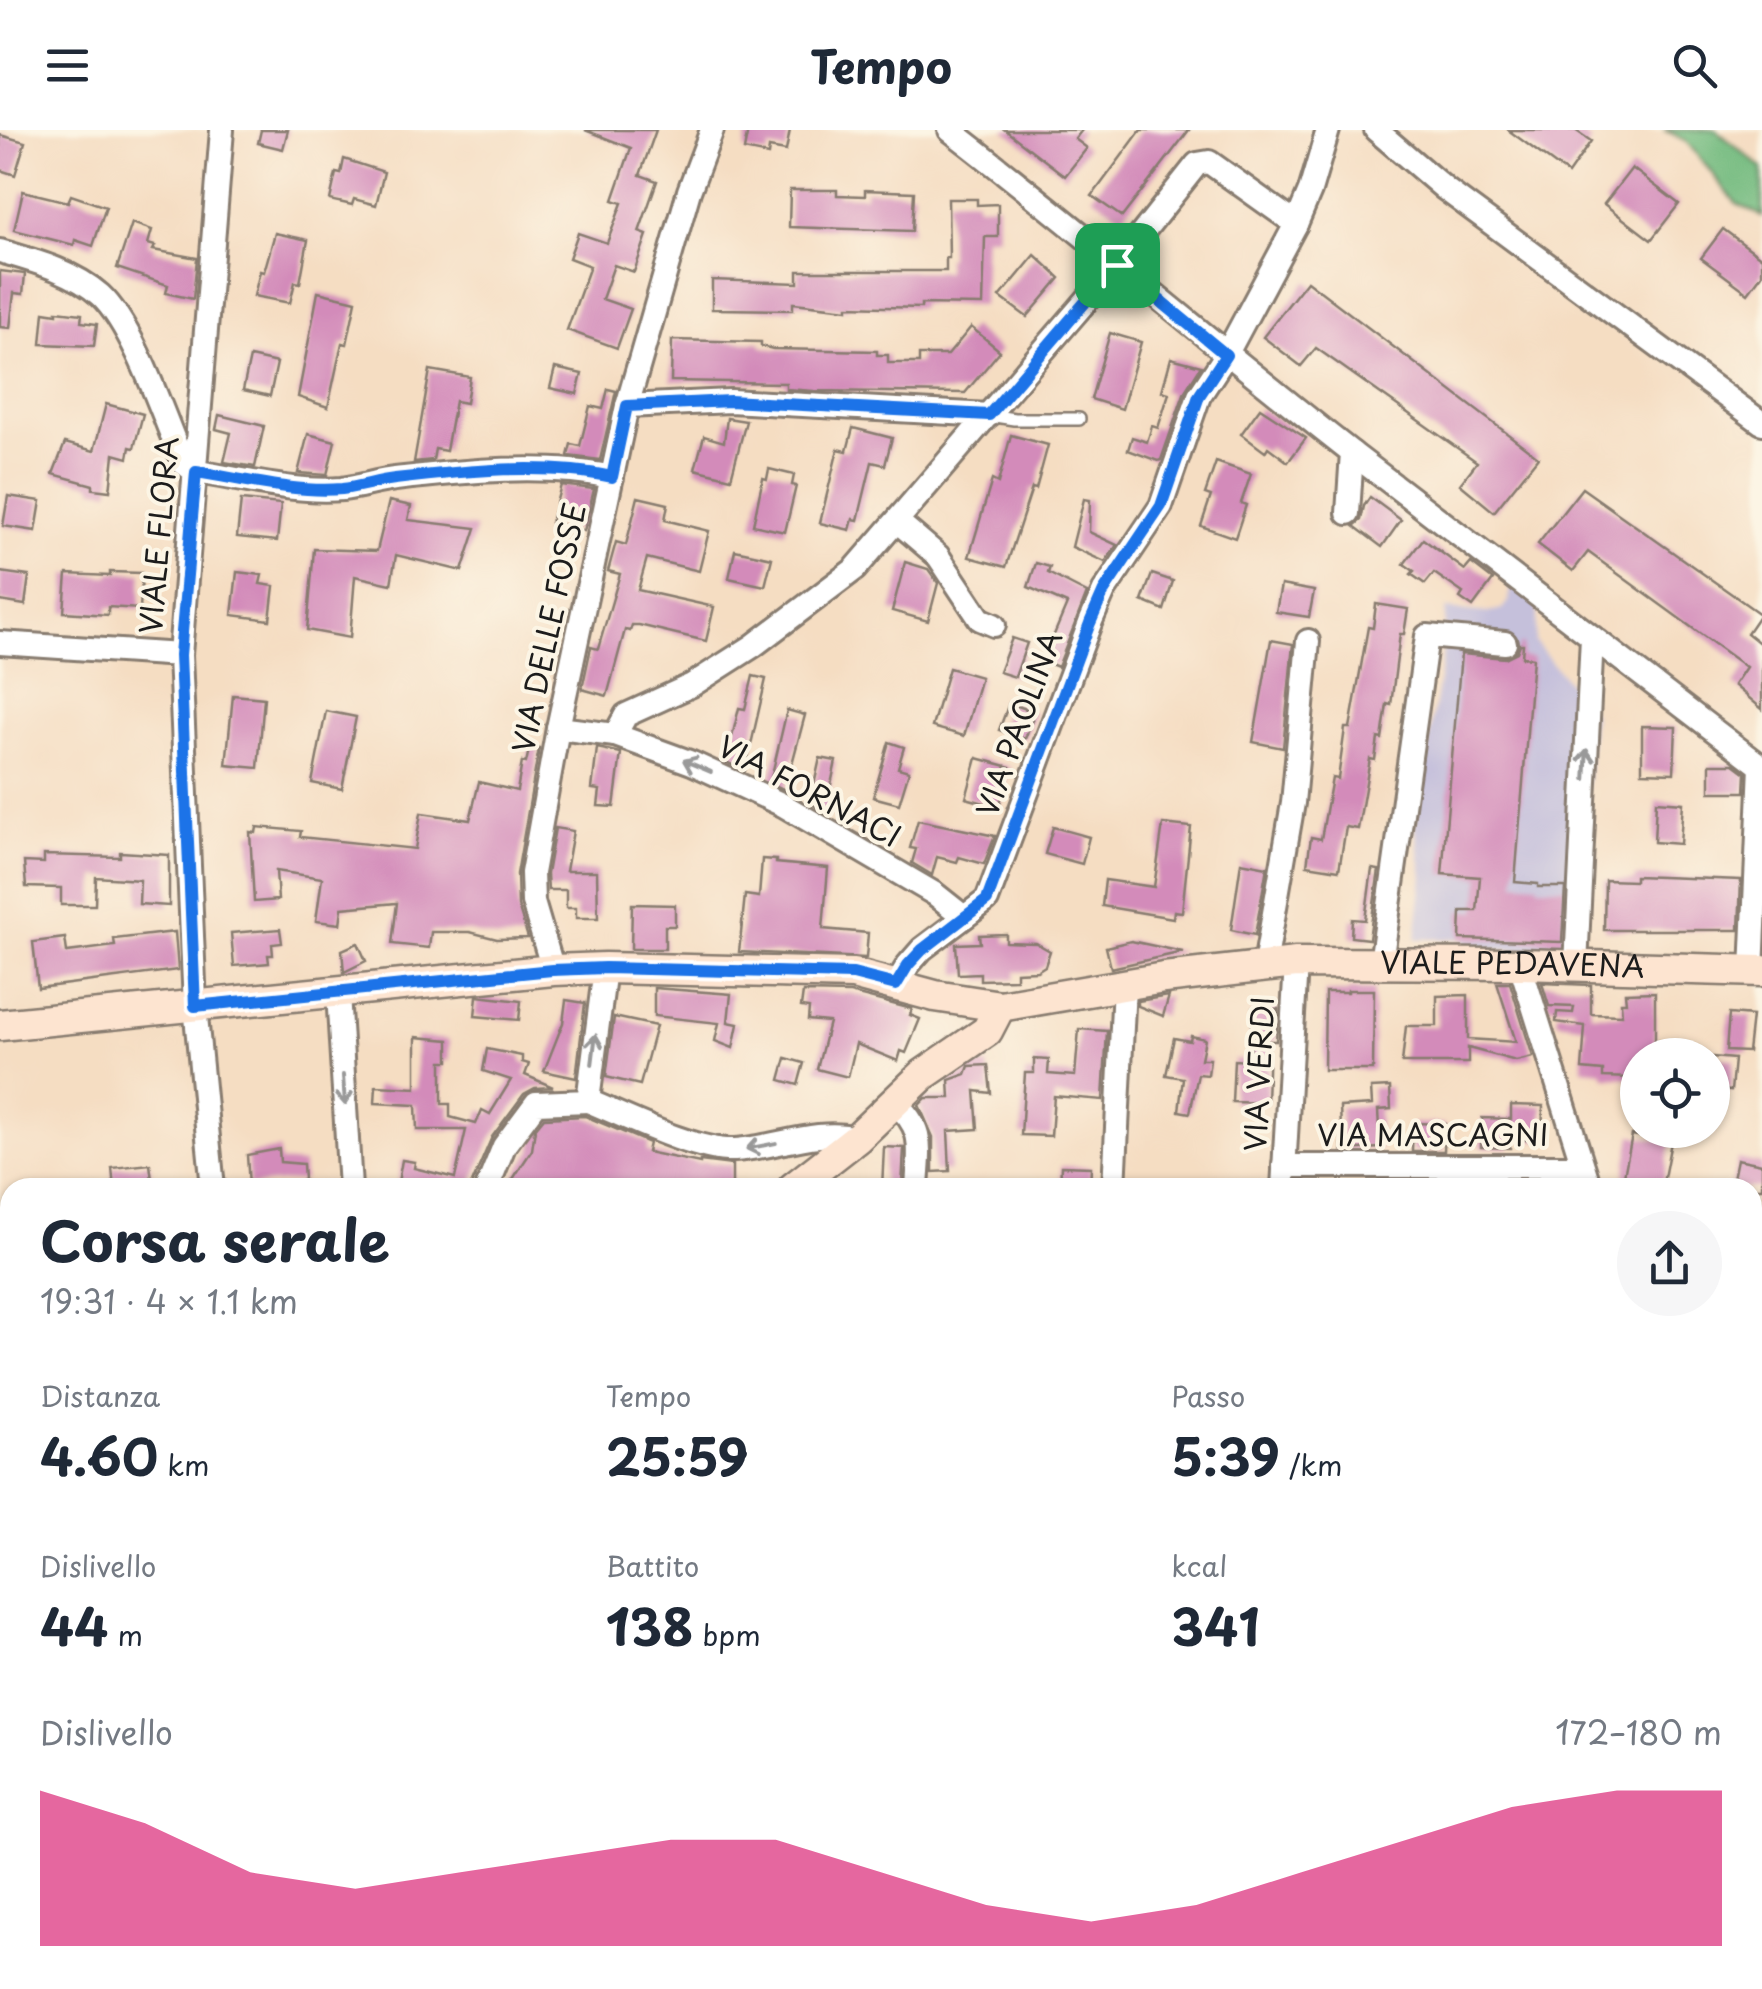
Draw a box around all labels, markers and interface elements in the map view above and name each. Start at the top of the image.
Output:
text: Tempo [810,31,952,99]
icon: menu [40,38,95,93]
icon: search [1667,38,1722,93]
pin [1075,223,1160,308]
icon: arrive [1090,238,1145,293]
street label: VIALE FLORA [126,434,189,636]
street label: VIA DELLE FOSSE [499,498,596,757]
street label: VIA PAOLINA [963,624,1072,822]
street label: VIA FORNACI [710,722,910,857]
one-way arrow [1577,749,1596,781]
one-way arrow [682,756,713,774]
street label: VIALE PEDAVENA [1380,938,1645,988]
street label: VIA VERDI [1231,995,1284,1152]
one-way arrow [586,1034,604,1066]
map controls [1620,1038,1730,1148]
button: locate [1620,1038,1730,1148]
one-way arrow [335,1074,354,1106]
street label: VIA MASCAGNI [1317,1111,1549,1156]
one-way arrow [746,1137,778,1156]
text: Corsa serale [40,1198,389,1281]
button: share [1617,1211,1722,1316]
text: 19:31 · 4 × 1.1 km [40,1277,298,1325]
text: Distanza [40,1374,160,1417]
text: Tempo [606,1374,691,1417]
text: Passo [1171,1374,1245,1417]
text: 4.60 [40,1417,158,1493]
text: 25:59 [606,1417,748,1493]
text: 5:39 [1171,1417,1280,1493]
text: km [158,1443,209,1486]
text: /km [1280,1443,1342,1486]
text: Dislivello [40,1544,156,1587]
text: Battito [606,1544,699,1587]
text: kcal [1171,1544,1227,1587]
text: 44 [40,1587,108,1663]
text: 138 [606,1587,694,1663]
text: 341 [1171,1587,1259,1663]
text: m [108,1613,143,1656]
text: bpm [694,1613,761,1656]
text: Dislivello [40,1708,173,1756]
text: 172–180 m [1555,1708,1722,1756]

